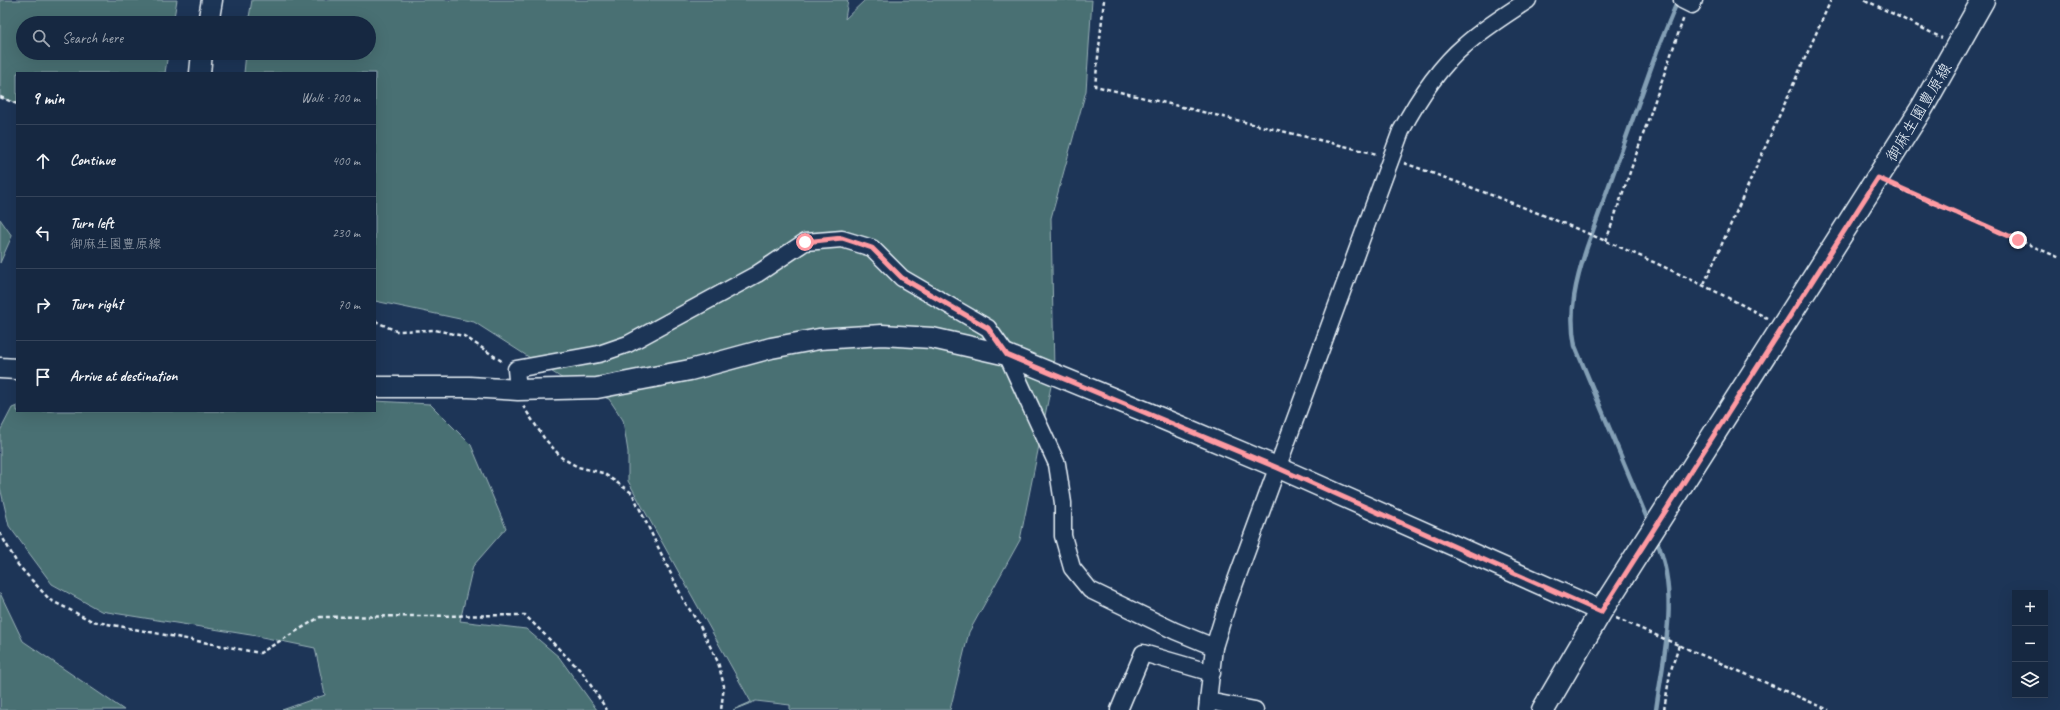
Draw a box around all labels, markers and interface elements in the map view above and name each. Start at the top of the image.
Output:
search box [16,16,376,60]
icon: search [30,27,52,49]
text: Search here [62,29,123,48]
street label: 御麻生園豊原線 [1881,59,1956,166]
text: 9 min [32,88,64,109]
text: Walk · 700 m [301,90,360,106]
icon: ahead [32,150,54,172]
text: Continue [70,151,115,170]
text: 400 m [332,153,360,169]
text: Turn left [70,214,113,233]
icon: left [32,222,54,244]
text: 230 m [332,225,360,241]
route end [2009,231,2027,249]
route start [796,233,814,251]
text: 御麻生園豊原線 [70,236,161,252]
icon: right [32,294,54,316]
text: Turn right [70,295,123,314]
text: 70 m [338,297,360,313]
icon: arrive [32,366,54,388]
text: Arrive at destination [70,367,177,386]
map controls [2012,590,2048,698]
button: + [2012,590,2048,626]
button: − [2012,626,2048,662]
button: layers [2012,662,2048,698]

